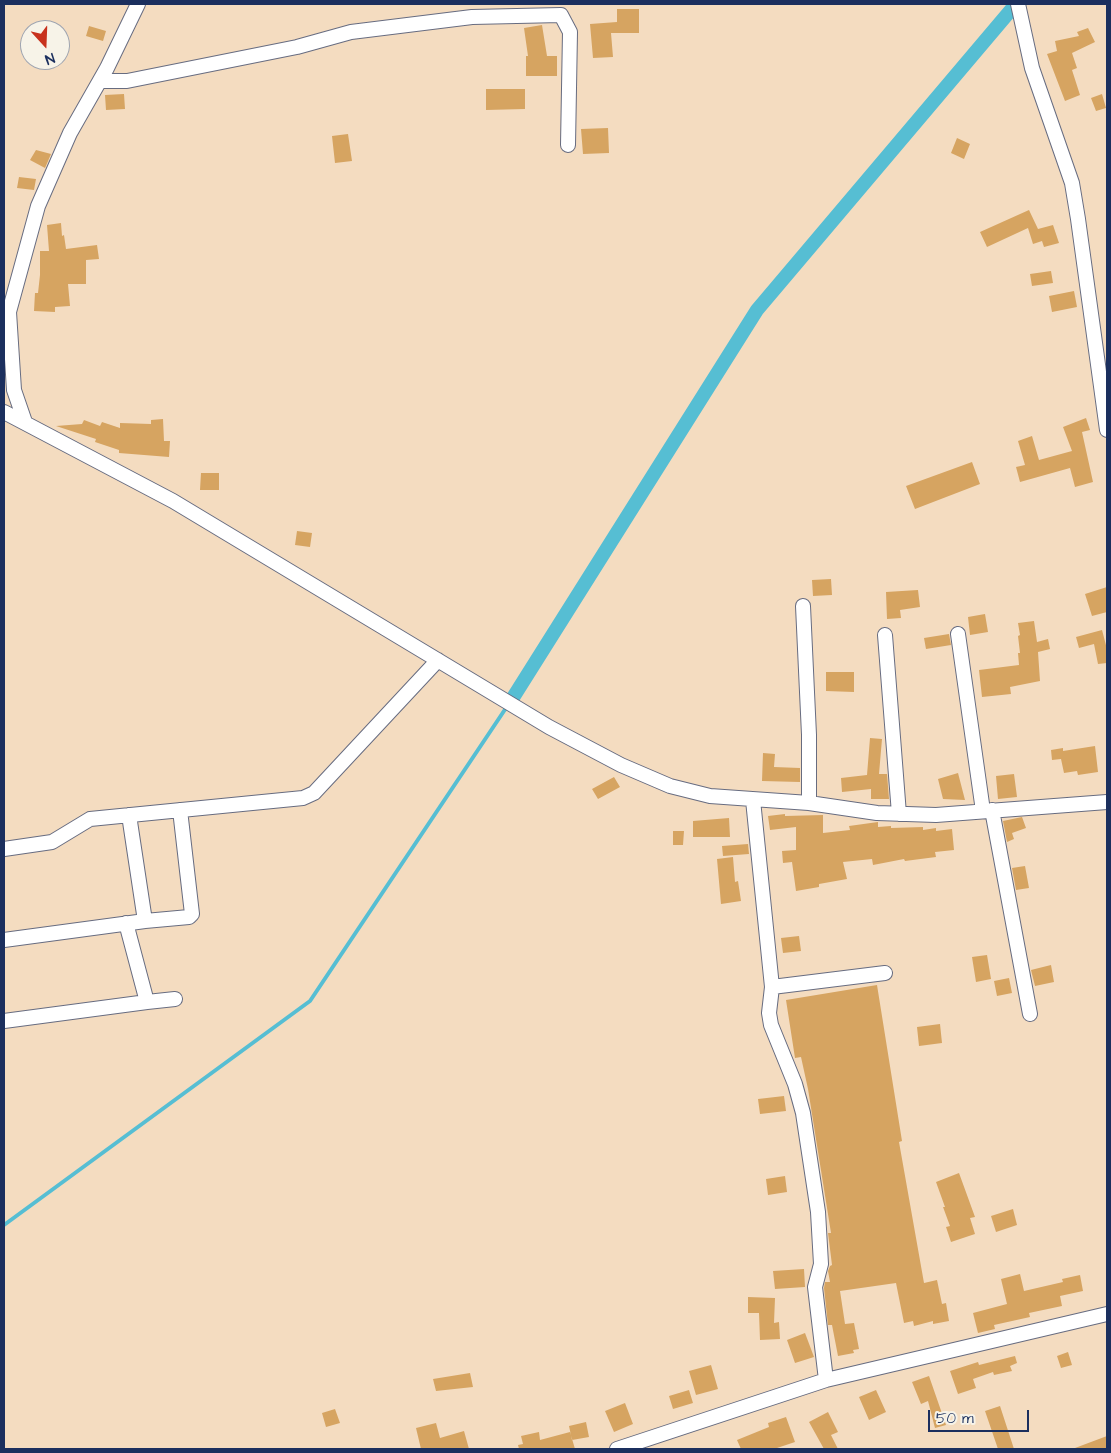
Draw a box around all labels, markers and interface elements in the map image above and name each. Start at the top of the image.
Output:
north arrow [20,20,70,70]
text: N [42,47,57,69]
scale bar [931,1400,1032,1432]
text: 50 m [936,1408,974,1429]

